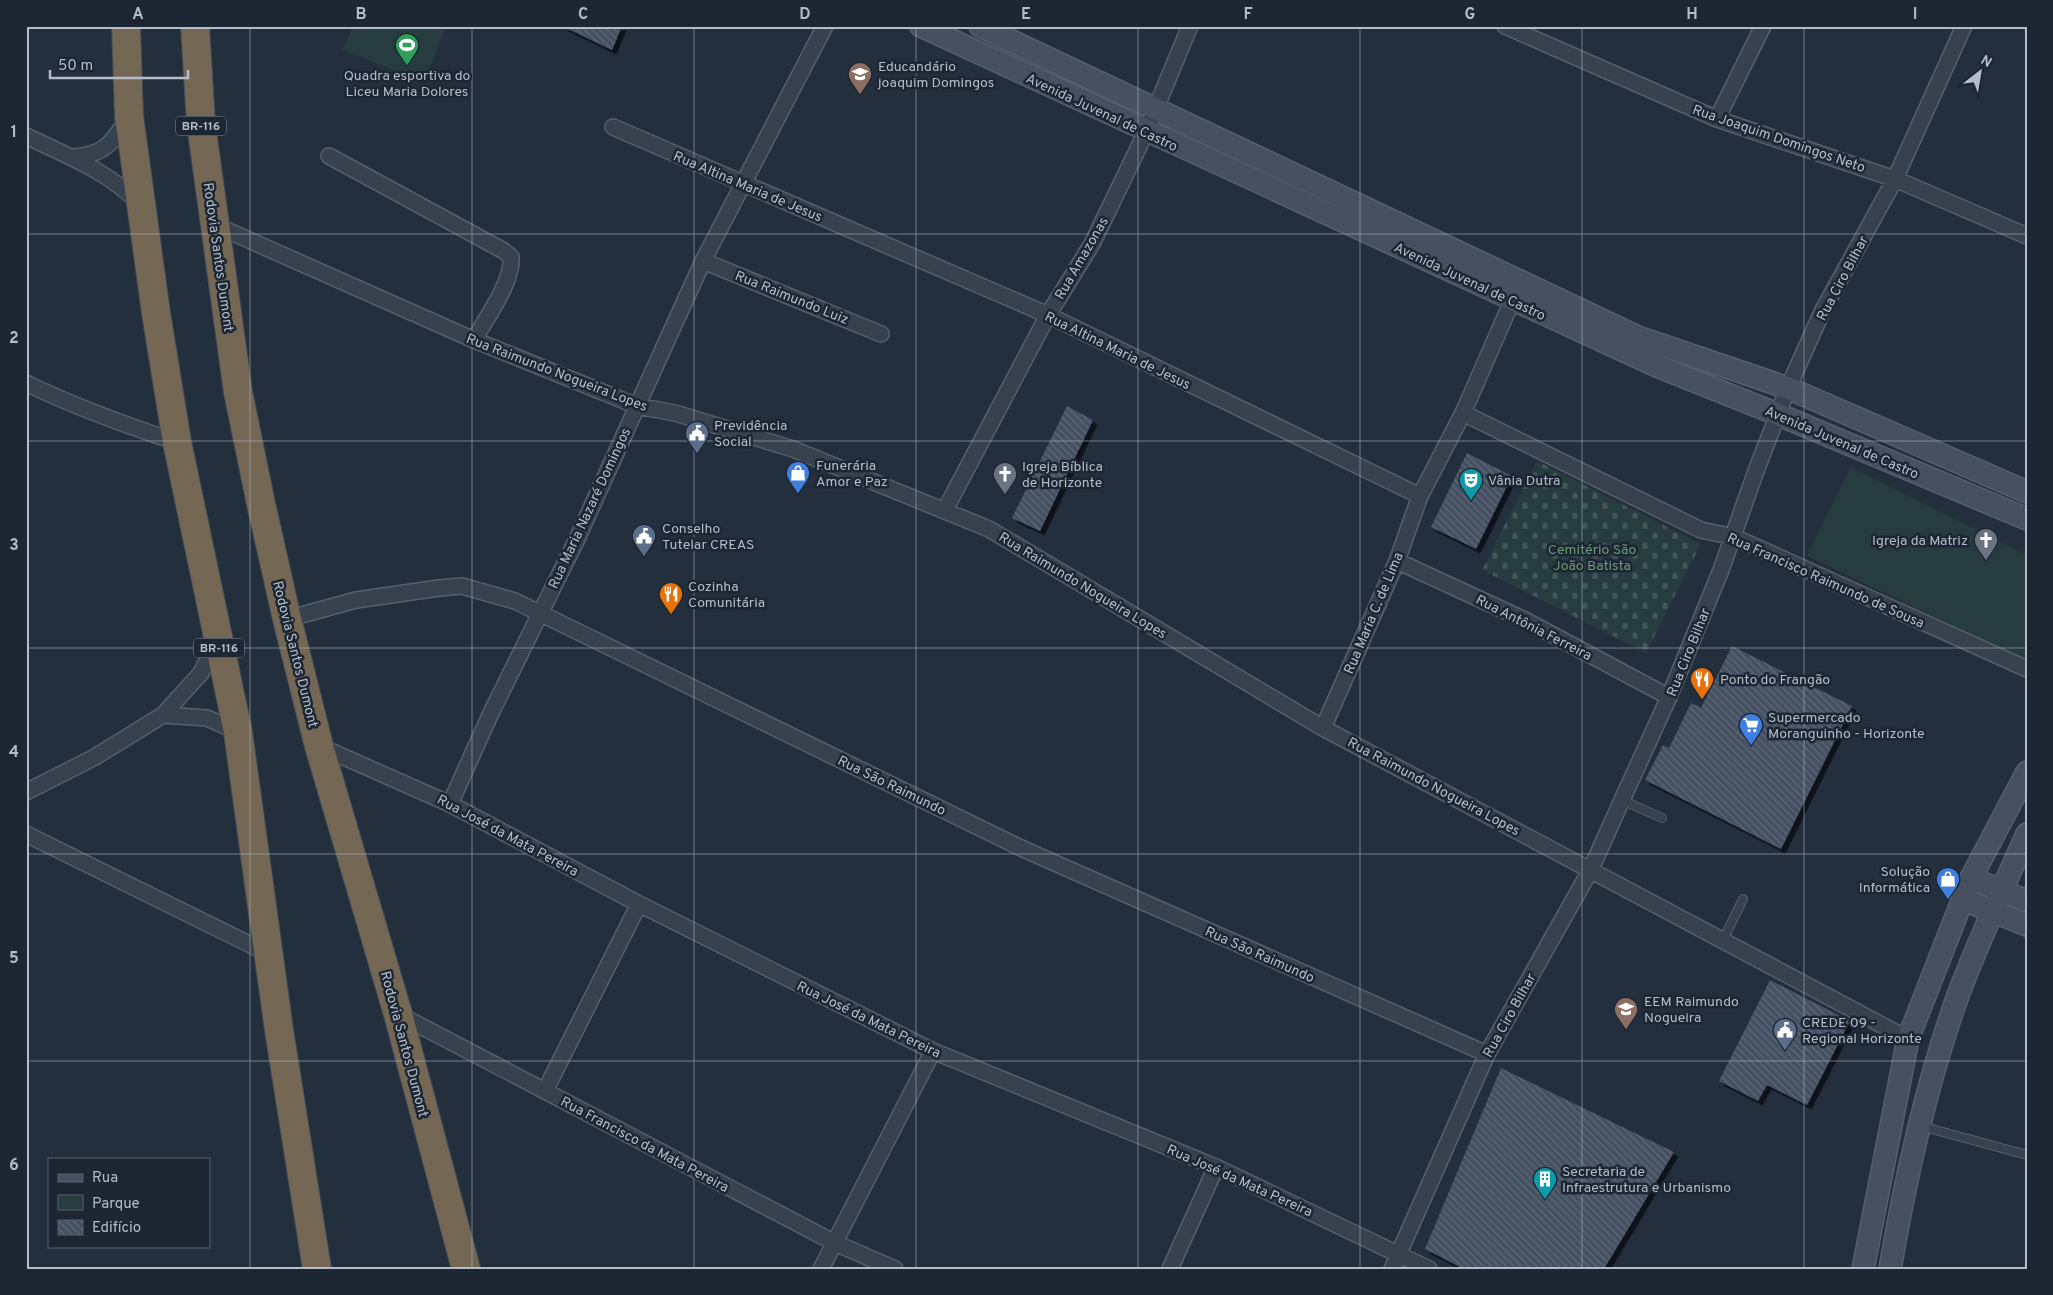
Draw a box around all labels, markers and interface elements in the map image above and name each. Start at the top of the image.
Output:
text: A [132,5,144,25]
text: B [355,5,367,25]
text: C [578,5,588,25]
text: D [799,5,811,25]
text: E [1021,5,1031,25]
text: F [1243,5,1253,25]
text: G [1465,5,1475,25]
text: H [1686,5,1698,25]
text: I [1913,5,1917,25]
sports icon: Quadra esportiva do Liceu Maria Dolores [394,32,420,66]
scale bar [50,48,188,80]
north arrow [1956,48,2006,98]
text: N [1977,52,1995,72]
text: 50 m [58,57,93,76]
place label: Educandário joaquim Domingos [877,59,994,92]
school or university icon: Educandário joaquim Domingos [847,61,873,95]
place label: Quadra esportiva do Liceu Maria Dolores [344,68,471,101]
street label: Avenida Juvenal de Castro [1023,71,1180,156]
street label: Rua Joaquim Domingos Neto [1690,102,1867,177]
road number: BR-116 [176,116,226,136]
text: 1 [11,123,17,143]
street label: Rua Altina Maria de Jesus [670,148,824,226]
street label: Rodovia Santos Dumont [199,181,236,333]
street label: Rua Amazonas [1052,214,1113,303]
street label: Rua Ciro Bilhar [1814,233,1873,324]
street label: Avenida Juvenal de Castro [1391,240,1548,325]
street label: Rua Raimundo Luiz [732,268,851,329]
street label: Rua Altina Maria de Jesus [1042,309,1193,394]
text: 2 [9,329,19,349]
street label: Rua Raimundo Nogueira Lopes [463,331,650,416]
street label: Avenida Juvenal de Castro [1762,403,1921,484]
place label: Previdência Social [714,418,787,451]
public building icon: Previdência Social [684,420,710,454]
street label: Rua Maria Nazaré Domingos [546,425,635,592]
place label: Funerária Amor e Paz [816,458,888,491]
place label: Igreja Bíblica de Horizonte [1022,459,1103,492]
shop icon: Funerária Amor e Paz [785,460,811,494]
church icon: Igreja Bíblica de Horizonte [992,461,1018,495]
theatre icon: Vânia Dutra [1458,467,1484,501]
place label: Vânia Dutra [1488,473,1560,490]
place label: Conselho Tutelar CREAS [662,521,754,554]
public building icon: Conselho Tutelar CREAS [631,523,657,557]
church icon: Igreja da Matriz [1973,527,1999,561]
street label: Rua Raimundo Nogueira Lopes [995,529,1169,643]
street label: Rua Francisco Raimundo de Sousa [1724,530,1927,633]
place label: Igreja da Matriz [1872,533,1968,550]
text: 3 [9,536,19,556]
park label: Cemitério São João Batista [1548,542,1636,575]
street label: Rua Maria C. de Lima [1341,550,1408,677]
street label: Rodovia Santos Dumont [268,579,321,729]
place label: Cozinha Comunitária [688,579,765,612]
restaurant icon: Cozinha Comunitária [658,581,684,615]
street label: Rua Antônia Ferreira [1472,592,1594,665]
street label: Rua Ciro Bilhar [1664,605,1715,699]
road number: BR-116 [194,638,244,658]
restaurant icon: Ponto do Frangão [1689,666,1715,700]
place label: Ponto do Frangão [1720,672,1830,689]
place label: Supermercado Moranguinho - Horizonte [1768,710,1925,743]
supermarket icon: Supermercado Moranguinho - Horizonte [1738,712,1764,746]
street label: Rua Raimundo Nogueira Lopes [1344,735,1522,840]
text: 4 [9,743,19,763]
street label: Rua São Raimundo [834,753,948,820]
street label: Rua José da Mata Pereira [434,792,581,881]
place label: Solução Informática [1859,864,1930,897]
shop icon: Solução Informática [1935,866,1961,900]
street label: Rua São Raimundo [1202,924,1317,987]
text: 5 [9,949,19,969]
street label: Rodovia Santos Dumont [376,969,431,1119]
street label: Rua Ciro Bilhar [1480,970,1541,1061]
street label: Rua José da Mata Pereira [794,978,943,1063]
place label: EEM Raimundo Nogueira [1644,994,1739,1027]
school or university icon: EEM Raimundo Nogueira [1613,996,1639,1030]
place label: CREDE 09 - Regional Horizonte [1802,1015,1922,1048]
public building icon: CREDE 09 - Regional Horizonte [1772,1017,1798,1051]
street label: Rua Francisco da Mata Pereira [557,1094,731,1197]
street label: Rua José da Mata Pereira [1164,1141,1315,1221]
text: 6 [9,1156,19,1176]
legend [48,1158,210,1248]
place label: Secretaria de Infraestrutura e Urbanismo [1562,1164,1731,1197]
building icon: Secretaria de Infraestrutura e Urbanismo [1532,1166,1558,1200]
text: Rua [92,1169,118,1188]
text: Parque [92,1195,140,1214]
text: Edifício [92,1219,141,1238]

